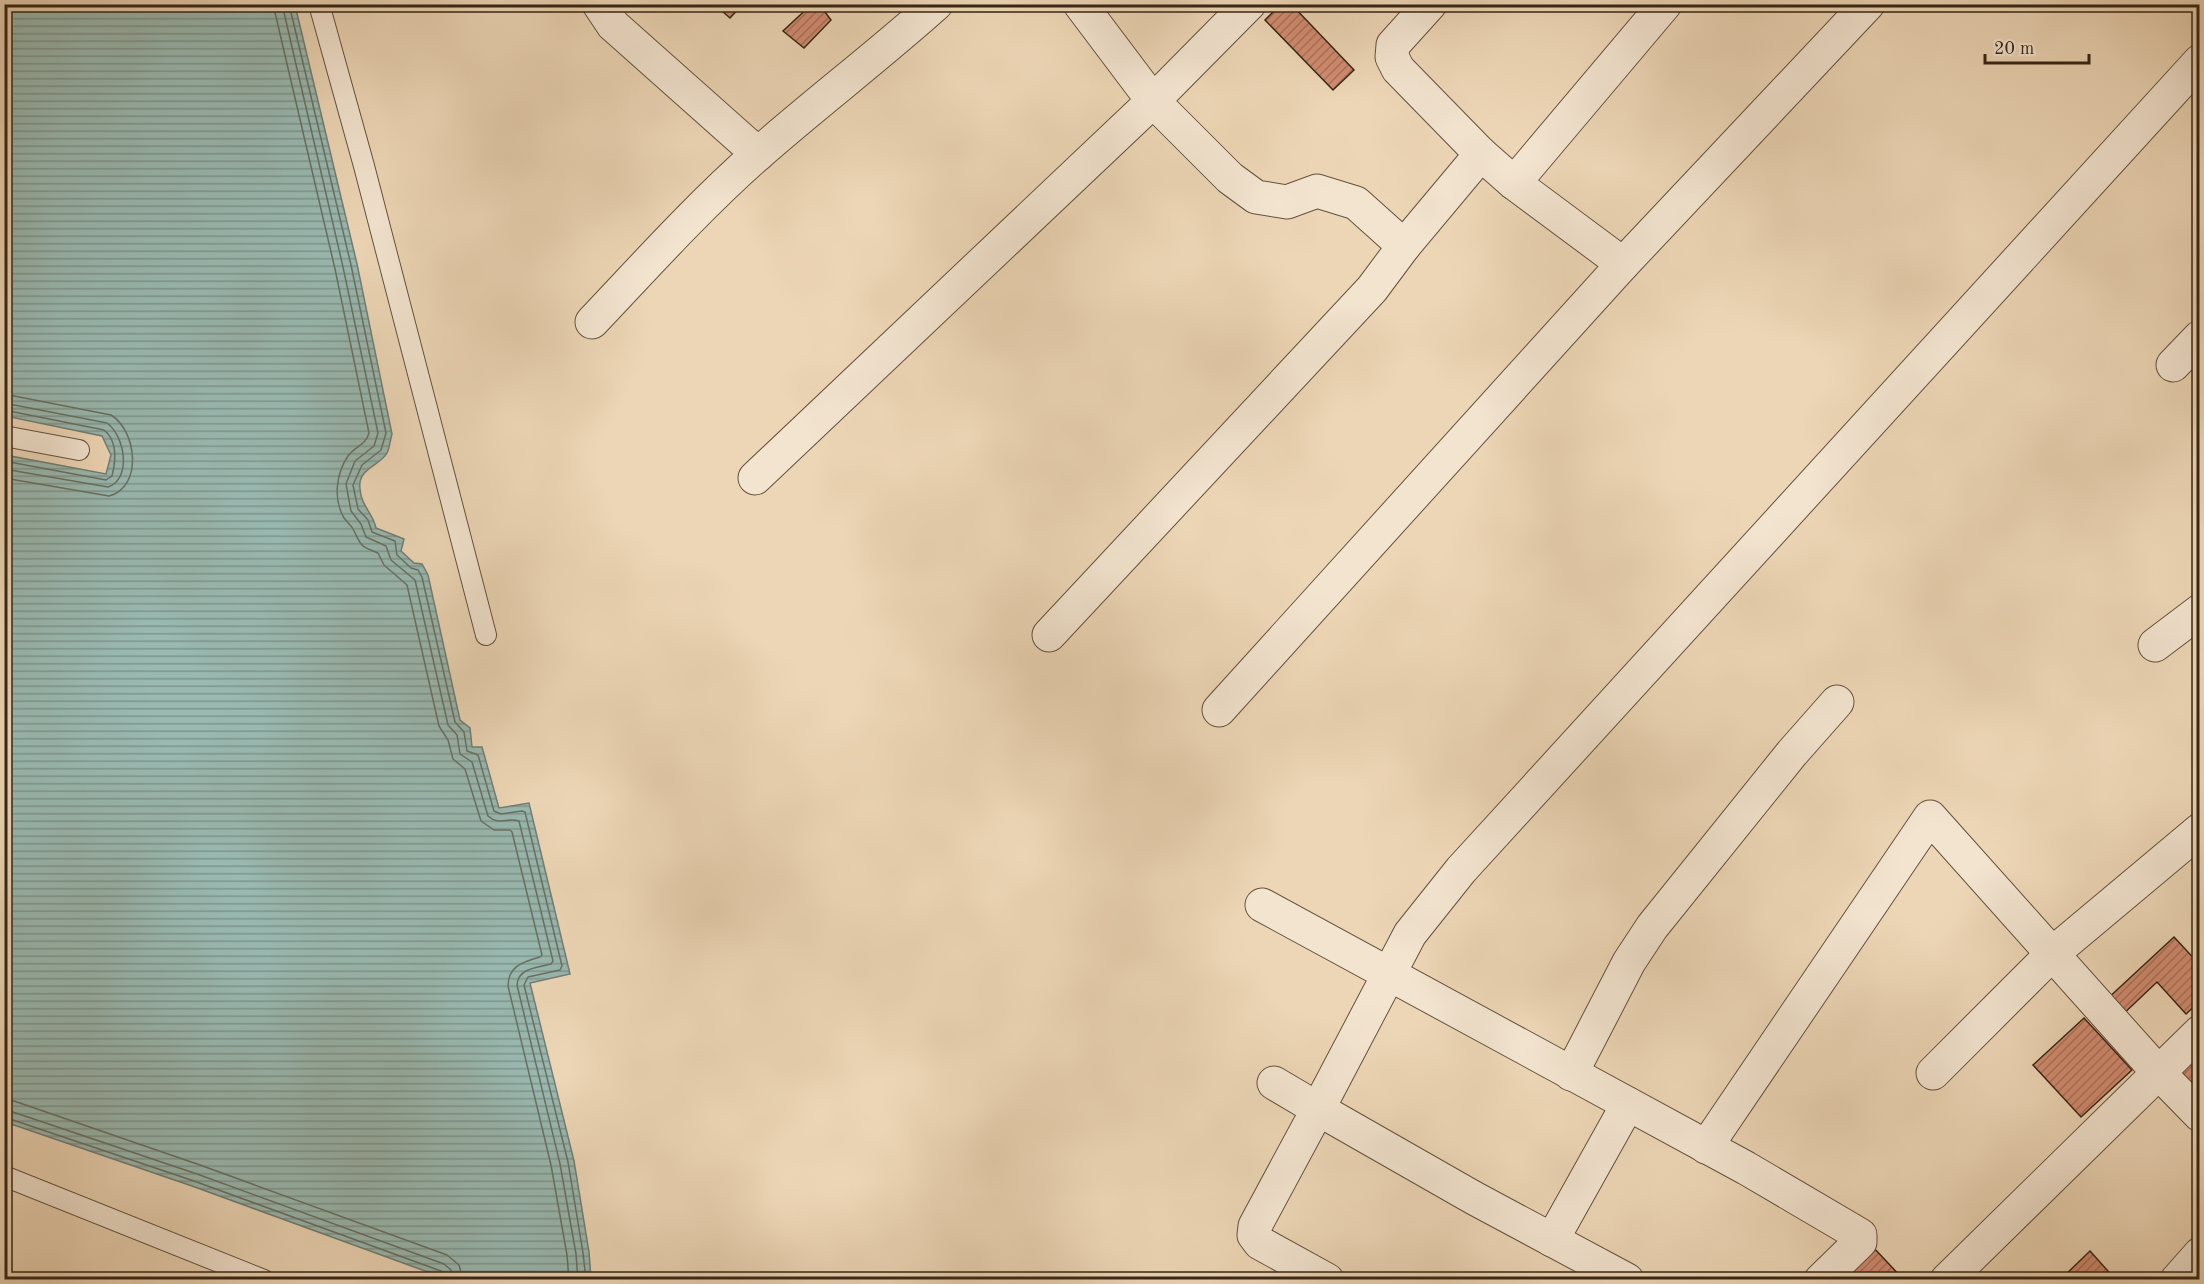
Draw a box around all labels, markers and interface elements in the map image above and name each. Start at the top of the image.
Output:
scale bar [1985,27,2088,65]
text: 20 m [1994,40,2034,58]

